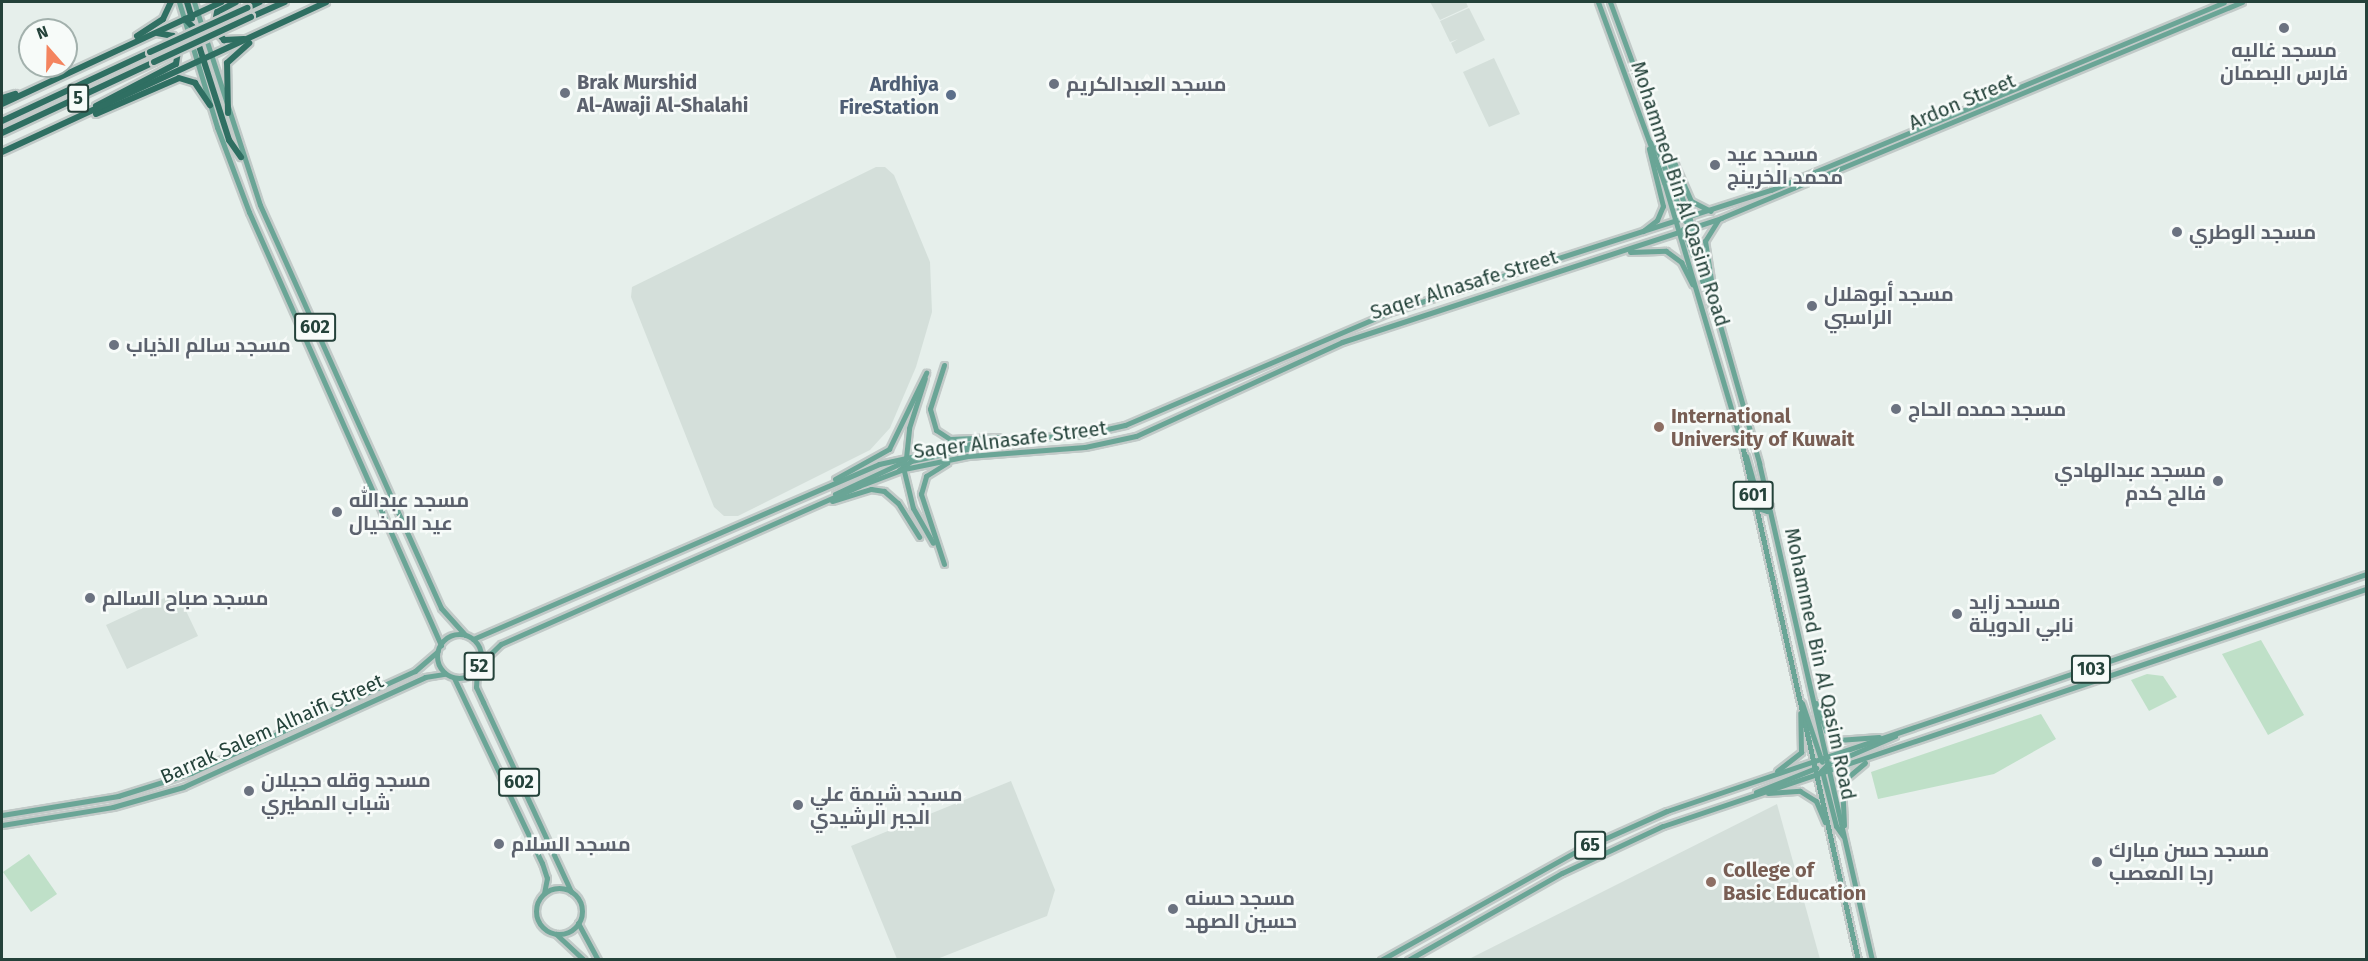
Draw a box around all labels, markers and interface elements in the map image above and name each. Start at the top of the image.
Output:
north arrow [18,18,78,78]
marker: مسجد غاليه فارس البصمان [2277,21,2291,35]
text: N [34,22,51,43]
place label: مسجد غاليه فارس البصمان [2220,38,2348,85]
street label: Mohammed Bin Al Qasim Road [1626,58,1734,330]
street label: Ardon Street [1905,69,2019,135]
place label: Brak Murshid Al-Awaji Al-Shalahi [577,70,748,117]
place label: Ardhiya FireStation [839,72,939,119]
place label: مسجد العبدالكريم [1066,72,1227,96]
marker: مسجد العبدالكريم [1047,77,1061,91]
road number: 5 [66,83,90,113]
marker: Brak Murshid Al-Awaji Al-Shalahi [558,86,572,100]
marker: Ardhiya FireStation [944,88,958,102]
place label: مسجد عيد محمد الخرينج [1727,142,1843,189]
marker: مسجد عيد محمد الخرينج [1708,158,1722,172]
place label: مسجد الوطري [2189,220,2316,244]
marker: مسجد الوطري [2170,225,2184,239]
street label: Saqer Alnasafe Street [1368,245,1560,325]
place label: مسجد أبوهلال الراسبي [1824,282,1954,329]
marker: مسجد أبوهلال الراسبي [1805,299,1819,313]
road number: 602 [294,312,336,342]
place label: مسجد سالم الذياب [126,333,291,357]
marker: مسجد سالم الذياب [107,338,121,352]
place label: مسجد حمده الحاج [1908,397,2066,421]
marker: مسجد حمده الحاج [1889,402,1903,416]
place label: International University of Kuwait [1671,404,1855,451]
street label: Saqer Alnasafe Street [912,416,1108,464]
marker: International University of Kuwait [1652,420,1666,434]
place label: مسجد عبدالهادي فالح كدم [2054,458,2206,505]
marker: مسجد عبدالهادي فالح كدم [2211,474,2225,488]
road number: 601 [1732,480,1774,510]
place label: مسجد عبدالله عيد المخيال [349,488,469,535]
marker: مسجد عبدالله عيد المخيال [330,505,344,519]
street label: Mohammed Bin Al Qasim Road [1779,526,1861,802]
place label: مسجد صباح السالم [102,586,268,610]
place label: مسجد زايد نابي الدويلة [1969,590,2074,637]
marker: مسجد صباح السالم [83,591,97,605]
marker: مسجد زايد نابي الدويلة [1950,607,1964,621]
road number: 52 [462,651,496,681]
road number: 103 [2070,654,2112,684]
street label: Barrak Salem Alhaifi Street [157,669,387,789]
road number: 602 [498,767,540,797]
place label: مسجد وقله حجيلان شباب المطيري [261,768,431,815]
place label: مسجد شيمة علي الجبر الرشيدي [810,782,962,829]
marker: مسجد وقله حجيلان شباب المطيري [242,784,256,798]
marker: مسجد شيمة علي الجبر الرشيدي [791,798,805,812]
road number: 65 [1574,830,1606,860]
place label: مسجد السلام [511,832,631,856]
marker: مسجد السلام [492,837,506,851]
place label: مسجد حسن مبارك رجا المعصب [2109,838,2269,885]
marker: مسجد حسن مبارك رجا المعصب [2090,855,2104,869]
place label: College of Basic Education [1723,858,1866,905]
marker: College of Basic Education [1704,875,1718,889]
place label: مسجد حسنه حسين الصهد [1185,886,1297,933]
marker: مسجد حسنه حسين الصهد [1166,902,1180,916]

